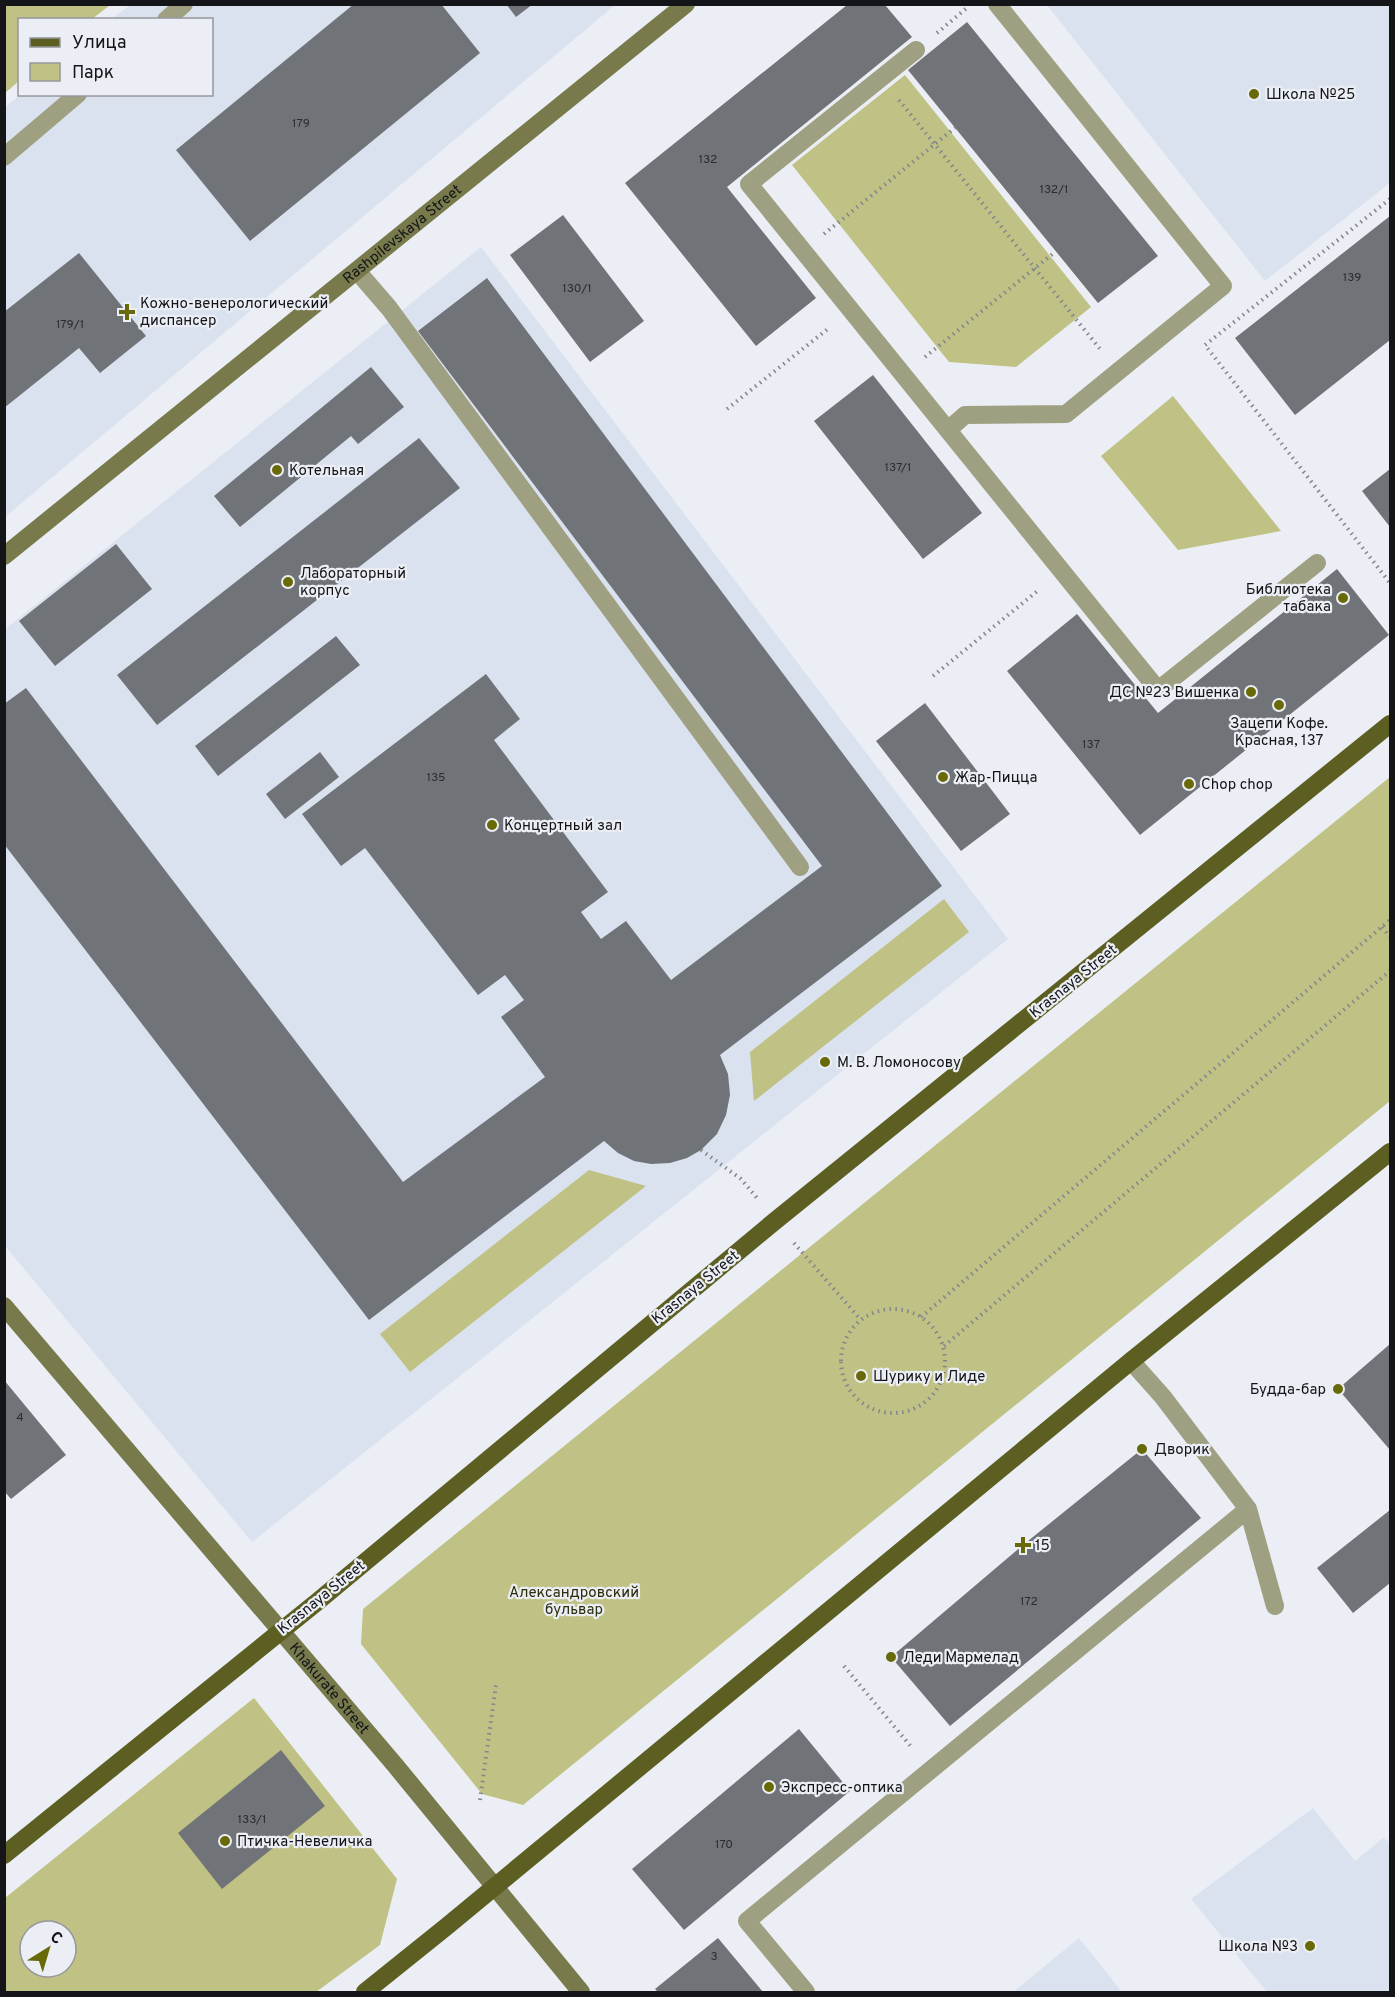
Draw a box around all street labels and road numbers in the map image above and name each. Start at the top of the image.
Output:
street label: Rashpilevskaya Street [340,181,466,289]
street label: Krasnaya Street [1026,941,1122,1023]
street label: Krasnaya Street [648,1247,744,1329]
street label: Krasnaya Street [274,1557,370,1639]
street label: Khakurate Street [284,1639,373,1739]

